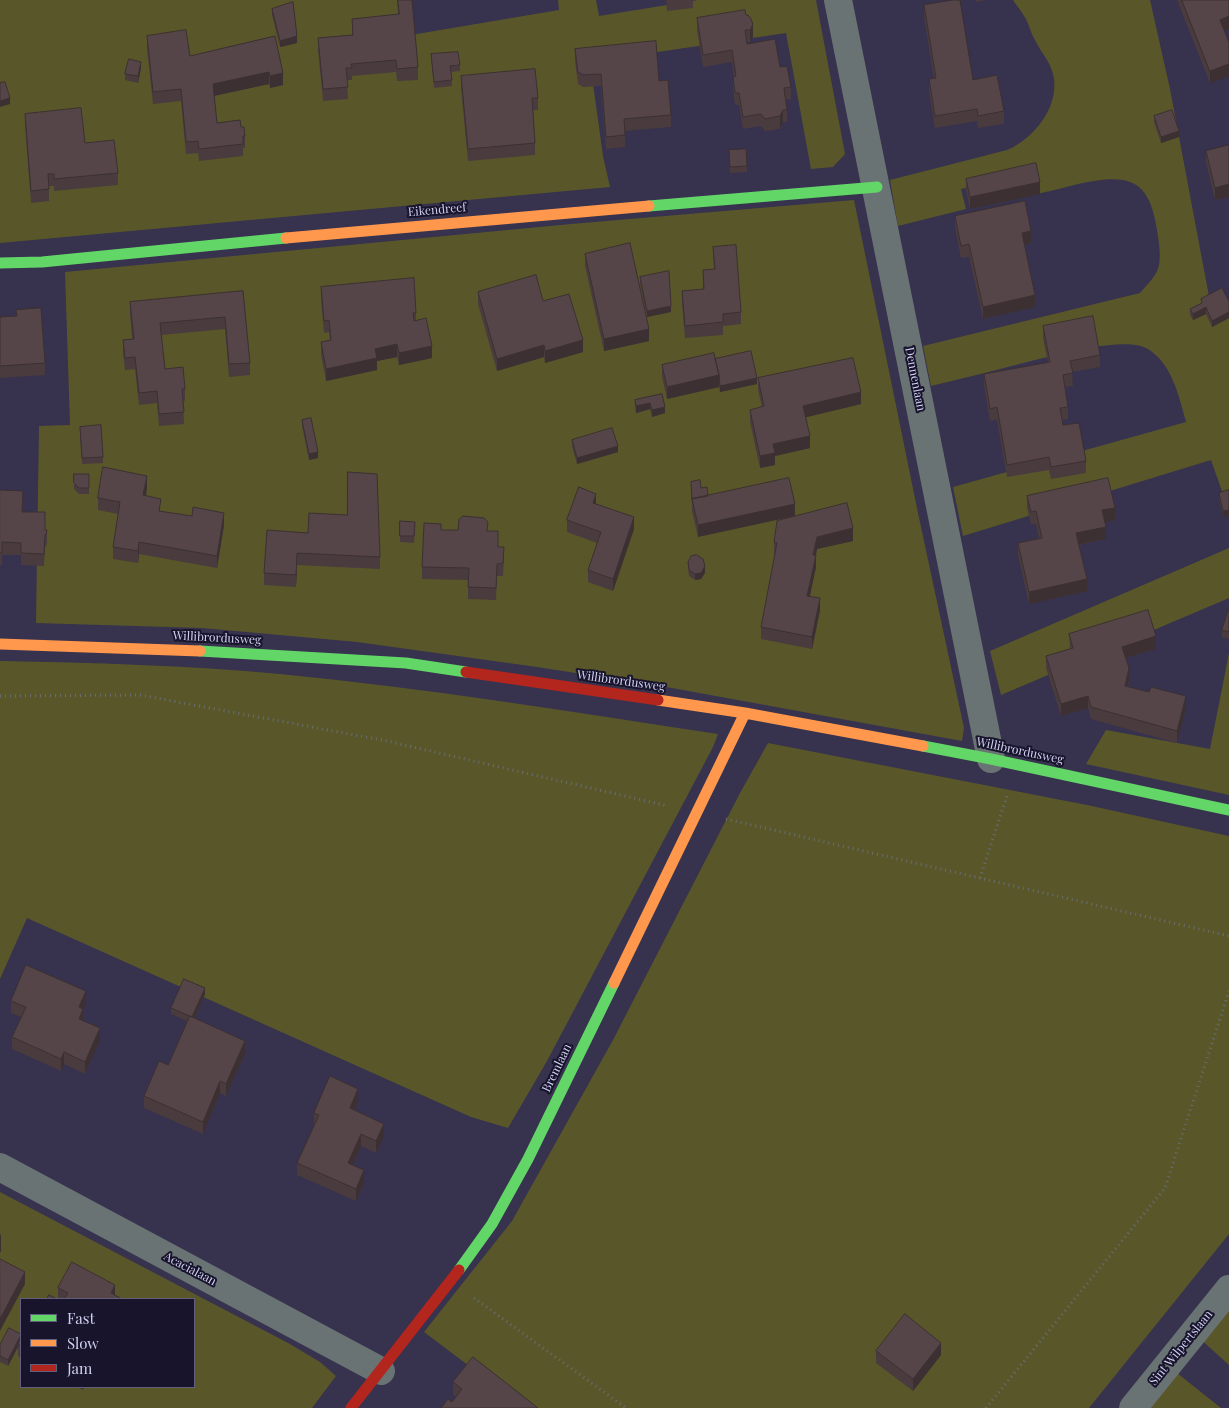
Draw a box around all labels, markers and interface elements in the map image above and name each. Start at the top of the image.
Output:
street label: Eikendreef [407,200,467,220]
street label: Dennenlaan [902,346,928,412]
street label: Willibrordusweg [172,628,262,648]
street label: Willibrordusweg [576,668,666,694]
street label: Willibrordusweg [975,735,1065,767]
street label: Bremlaan [539,1042,575,1094]
street label: Acacialaan [161,1249,219,1289]
legend [20,1298,195,1388]
text: Fast [67,1308,95,1328]
street label: Sint Wilpertslaan [1146,1308,1216,1388]
text: Slow [67,1333,99,1353]
text: Jam [67,1358,92,1378]

